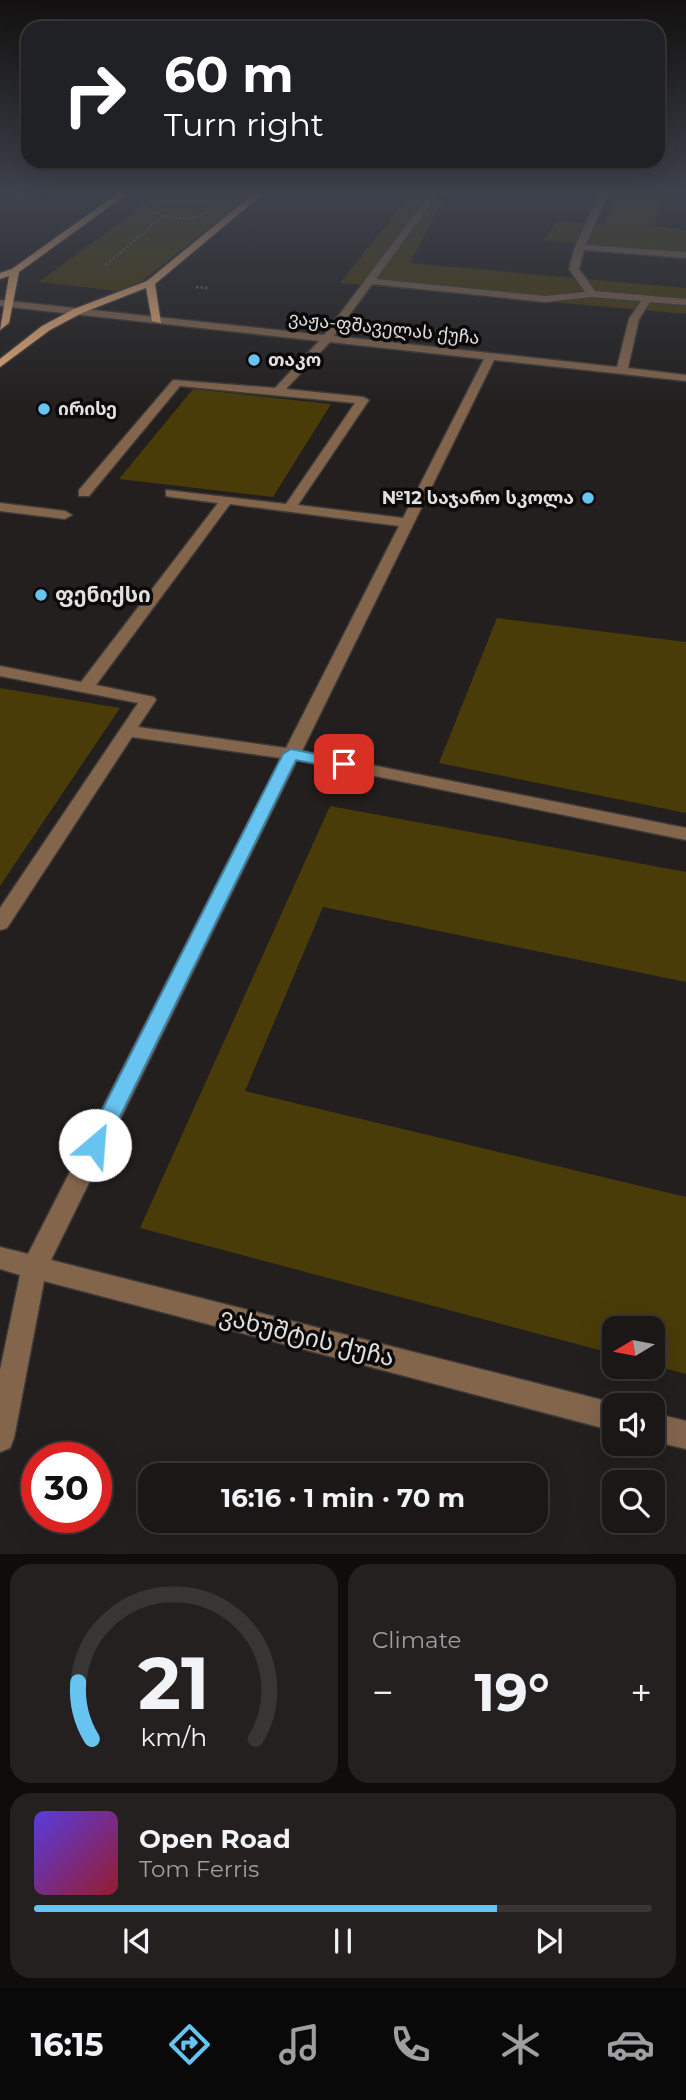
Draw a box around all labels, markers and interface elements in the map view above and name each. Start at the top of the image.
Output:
text: 60 m [164,45,294,104]
icon: right [49,49,140,140]
text: Turn right [164,105,324,144]
street label: ვაჟა-ფშაველას ქუჩა [287,307,481,349]
place label: თაკო [268,349,321,371]
marker: თაკო [246,352,262,368]
place label: ირისე [58,398,117,420]
marker: ირისე [36,401,52,417]
place label: №12 საჯარო სკოლა [382,487,574,509]
marker: №12 საჯარო სკოლა [580,490,596,506]
place label: ფენიქსი [55,582,151,607]
marker: ფენიქსი [33,587,49,603]
pin [314,734,374,794]
icon: arrive [325,745,363,783]
position arrow [58,1108,132,1182]
street label: ვახუშტის ქუჩა [217,1301,397,1372]
north arrow [602,1316,665,1379]
map controls [602,1316,665,1533]
button: sound [602,1393,665,1456]
speed limit sign: 30 [21,1442,112,1533]
button: search [602,1470,665,1533]
text: 16:16 · 1 min · 70 m [221,1482,465,1514]
text: Climate [372,1626,461,1654]
text: 21 [138,1640,210,1728]
text: 19° [474,1661,550,1724]
text: − [372,1669,394,1716]
text: + [630,1669,652,1716]
text: km/h [141,1722,207,1752]
text: Open Road [139,1823,291,1855]
text: Tom Ferris [139,1855,259,1883]
icon: previous [118,1922,156,1960]
icon: pause [324,1922,362,1960]
icon: next [530,1922,568,1960]
icon: directions [165,2020,214,2069]
icon: music [275,2020,324,2069]
icon: phone [386,2020,435,2069]
icon: climate [496,2020,545,2069]
icon: car [606,2020,655,2069]
text: 16:15 [31,2025,104,2064]

